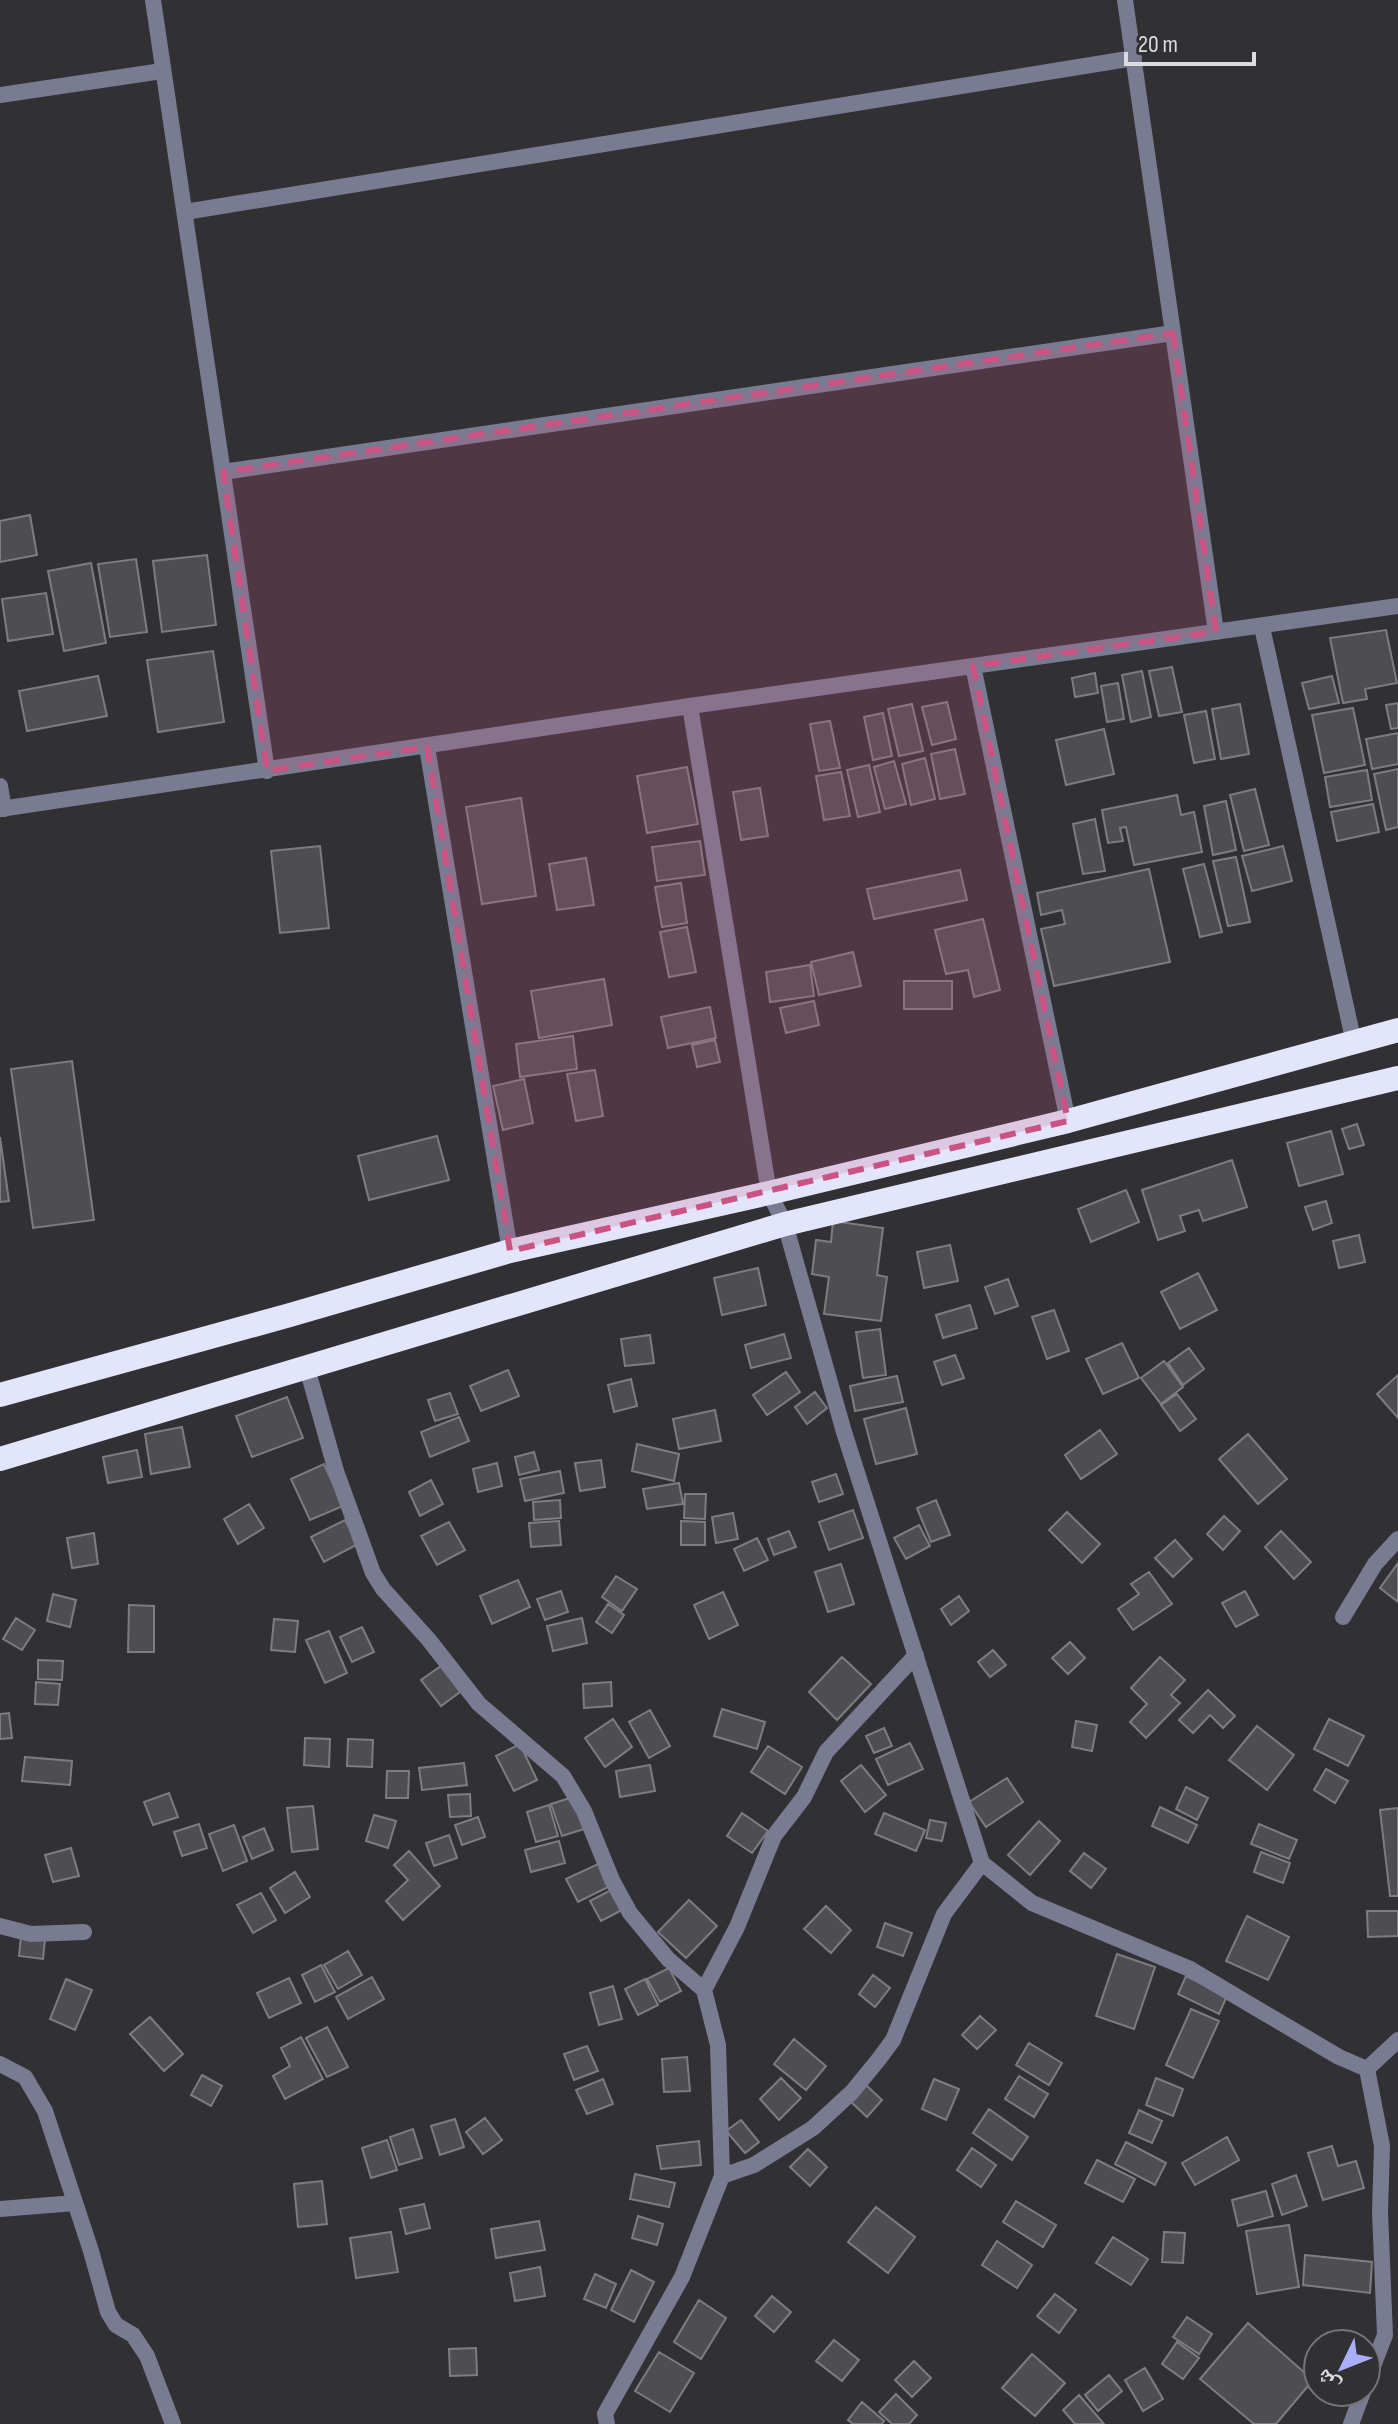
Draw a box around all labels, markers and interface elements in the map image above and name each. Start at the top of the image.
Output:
scale bar [1126,16,1254,66]
text: 20 m [1138,30,1178,59]
north arrow [1302,2328,1382,2408]
text: ش [1311,2363,1346,2398]

